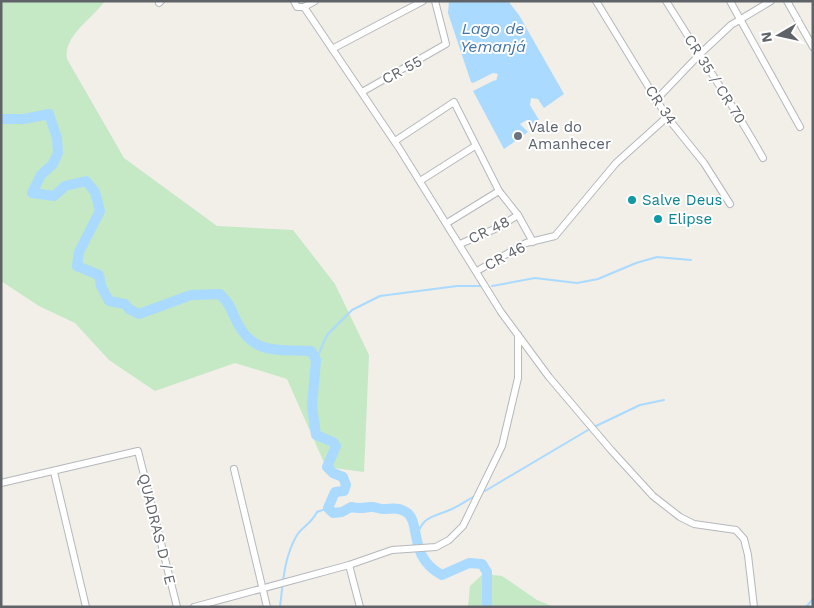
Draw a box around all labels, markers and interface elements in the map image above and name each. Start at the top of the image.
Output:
north arrow [754,10,804,60]
water label: Lago de Yemanjá [460,19,526,56]
street label: CR 35 / CR 70 [680,31,750,127]
text: N [757,31,775,43]
street label: CR 55 [379,52,425,88]
street label: CR 34 [641,82,681,128]
place label: Vale do Amanhecer [528,118,611,153]
marker: Vale do Amanhecer [512,130,524,142]
place label: Salve Deus [642,191,723,209]
marker: Salve Deus [626,194,638,206]
place label: Elipse [668,210,712,228]
street label: CR 48 [465,212,513,248]
marker: Elipse [652,213,664,225]
street label: CR 46 [481,238,529,274]
street label: QUADRAS D / E [134,472,180,586]

